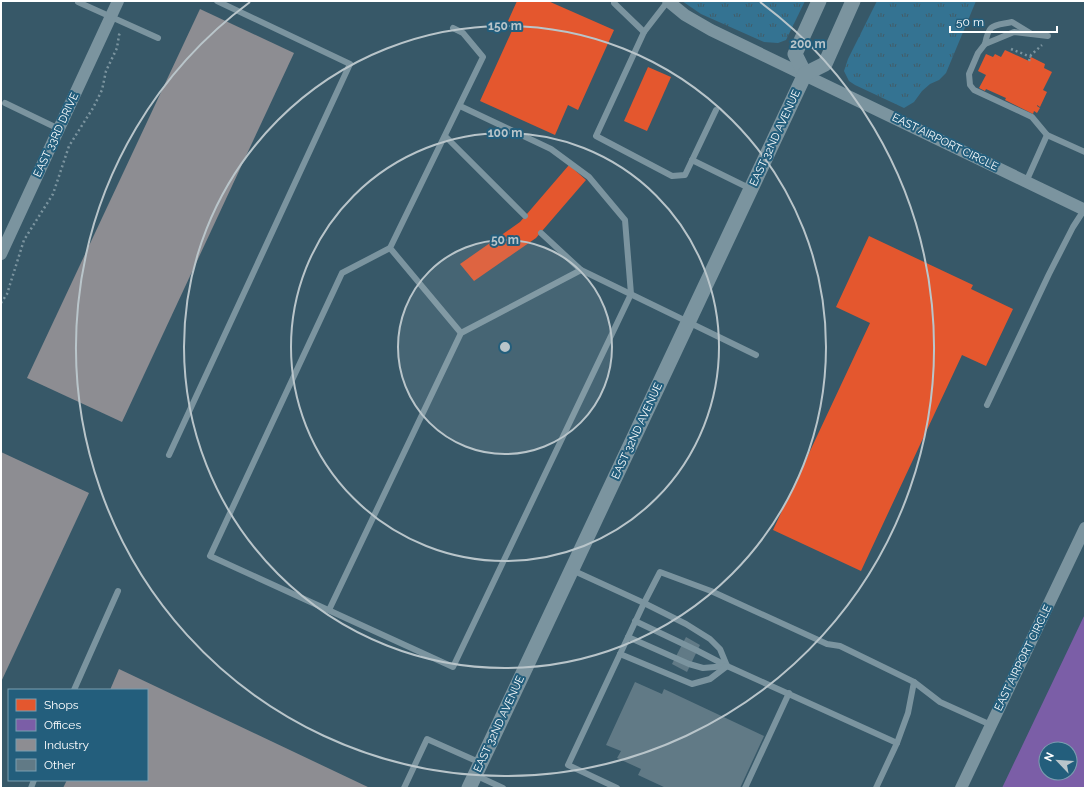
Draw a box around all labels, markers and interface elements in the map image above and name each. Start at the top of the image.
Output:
scale bar [950,8,1057,34]
text: 50 m [956,15,984,29]
text: 150 m [488,19,522,33]
text: 200 m [790,37,826,51]
street label: EAST 32ND AVENUE [747,88,803,188]
street label: EAST 33RD DRIVE [31,91,81,179]
street label: EAST AIRPORT CIRCLE [890,111,1000,173]
text: 100 m [488,126,522,140]
text: 50 m [491,233,519,247]
centre of rings [498,340,512,354]
street label: EAST 32ND AVENUE [609,381,665,481]
street label: EAST AIRPORT CIRCLE [992,603,1054,713]
street label: EAST 32ND AVENUE [471,674,527,774]
legend [8,689,148,781]
text: Shops [44,698,79,712]
text: Offices [44,718,81,732]
text: Industry [44,738,90,752]
north arrow [1038,741,1078,781]
text: N [1042,750,1057,764]
text: Other [44,758,76,772]

